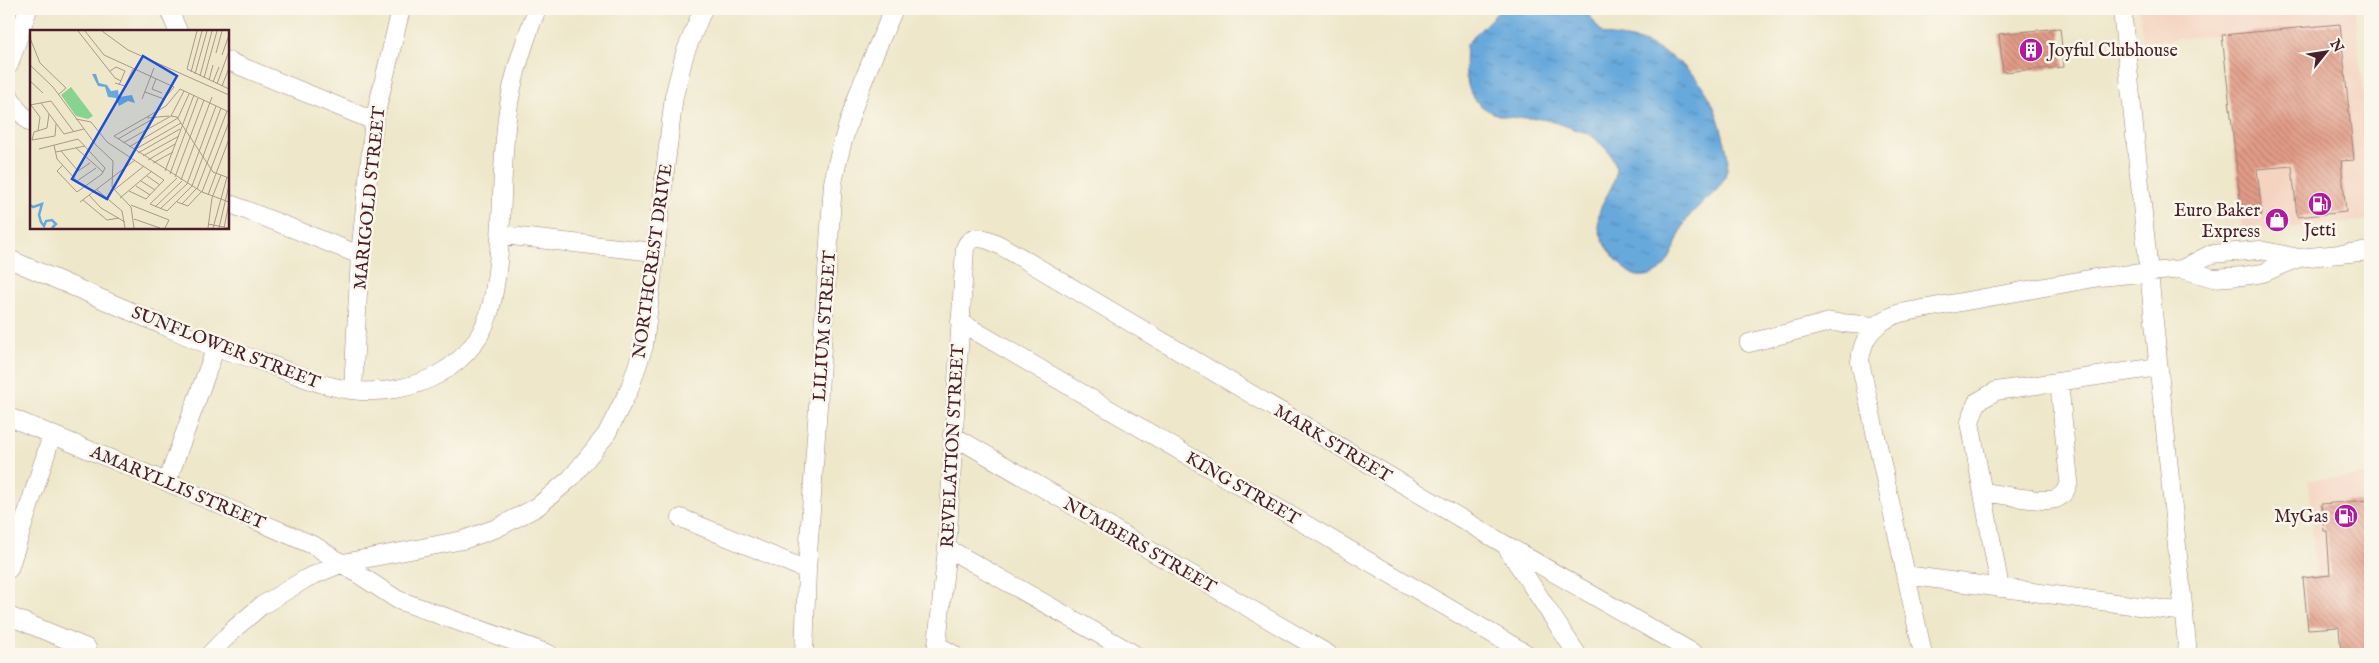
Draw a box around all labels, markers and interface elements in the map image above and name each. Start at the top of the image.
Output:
north arrow [2302,28,2352,78]
inset map [30,30,229,229]
text: N [2325,35,2347,56]
building icon: Joyful Clubhouse [2018,37,2044,63]
place label: Joyful Clubhouse [2046,40,2178,63]
street label: MARIGOLD STREET [349,105,392,291]
street label: NORTHCREST DRIVE [628,162,679,360]
fuel station icon: Jetti [2307,191,2333,217]
place label: Euro Baker Express [2174,200,2260,244]
shop icon: Euro Baker Express [2264,207,2290,233]
place label: Jetti [2302,220,2336,243]
street label: LILIUM STREET [809,250,842,402]
street label: SUNFLOWER STREET [128,302,323,395]
street label: REVELATION STREET [937,344,970,548]
street label: MARK STREET [1269,400,1395,489]
street label: AMARYLLIS STREET [86,441,268,536]
street label: KING STREET [1181,447,1304,531]
street label: NUMBERS STREET [1059,493,1220,599]
fuel station icon: MyGas [2333,503,2359,529]
place label: MyGas [2274,506,2328,529]

